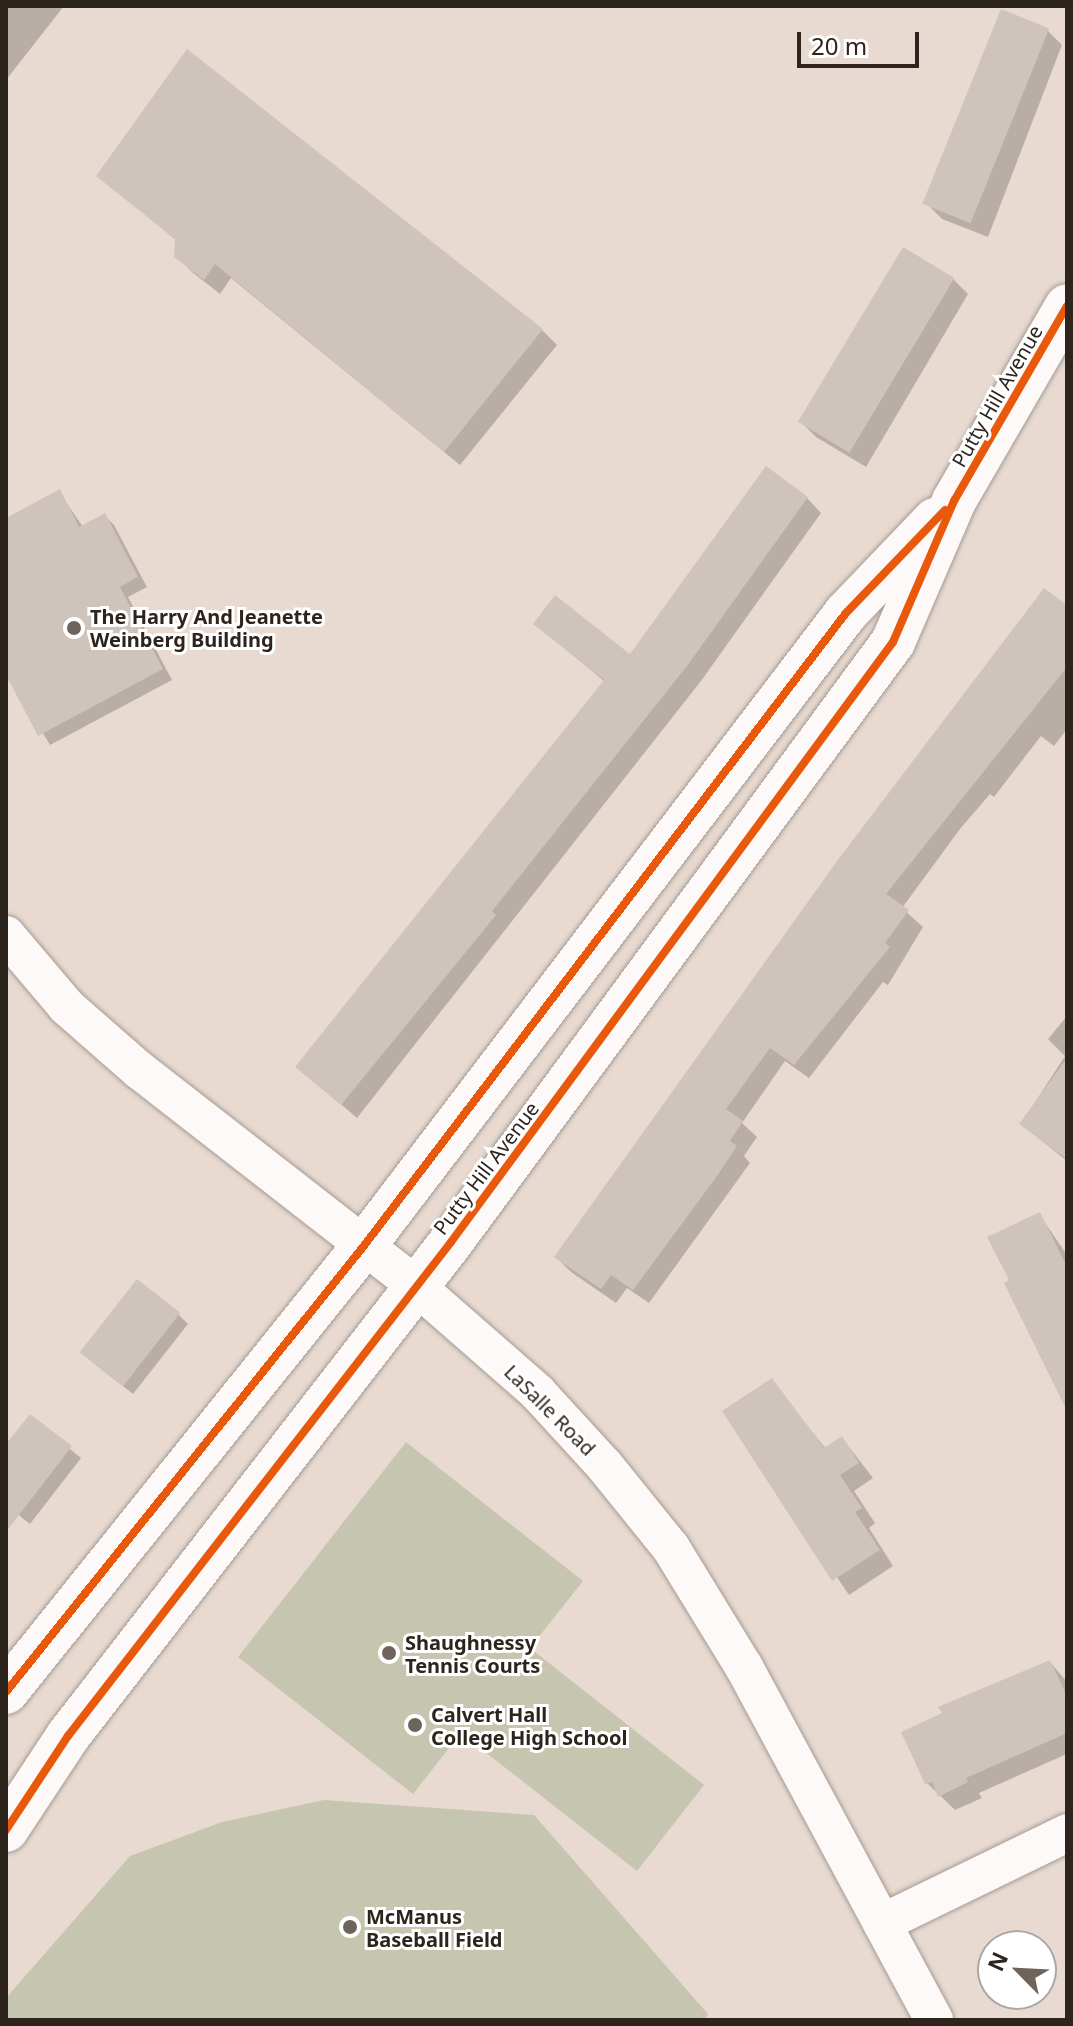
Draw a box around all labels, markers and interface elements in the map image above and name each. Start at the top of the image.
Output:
scale bar [801,16,923,66]
text: 20 m [811,29,867,62]
street label: Putty Hill Avenue [947,321,1047,471]
place label: The Harry And Jeanette Weinberg Building [90,604,323,651]
marker: The Harry And Jeanette Weinberg Building [65,619,83,637]
street label: Putty Hill Avenue [428,1097,544,1239]
street label: LaSalle Road [500,1360,600,1460]
place label: Shaughnessy Tennis Courts [405,1630,540,1677]
marker: Shaughnessy Tennis Courts [380,1644,398,1662]
place label: Calvert Hall College High School [431,1702,627,1749]
marker: Calvert Hall College High School [406,1716,424,1734]
place label: McManus Baseball Field [366,1904,502,1951]
marker: McManus Baseball Field [341,1918,359,1936]
north arrow [977,1930,1057,2010]
text: N [980,1947,1014,1975]

